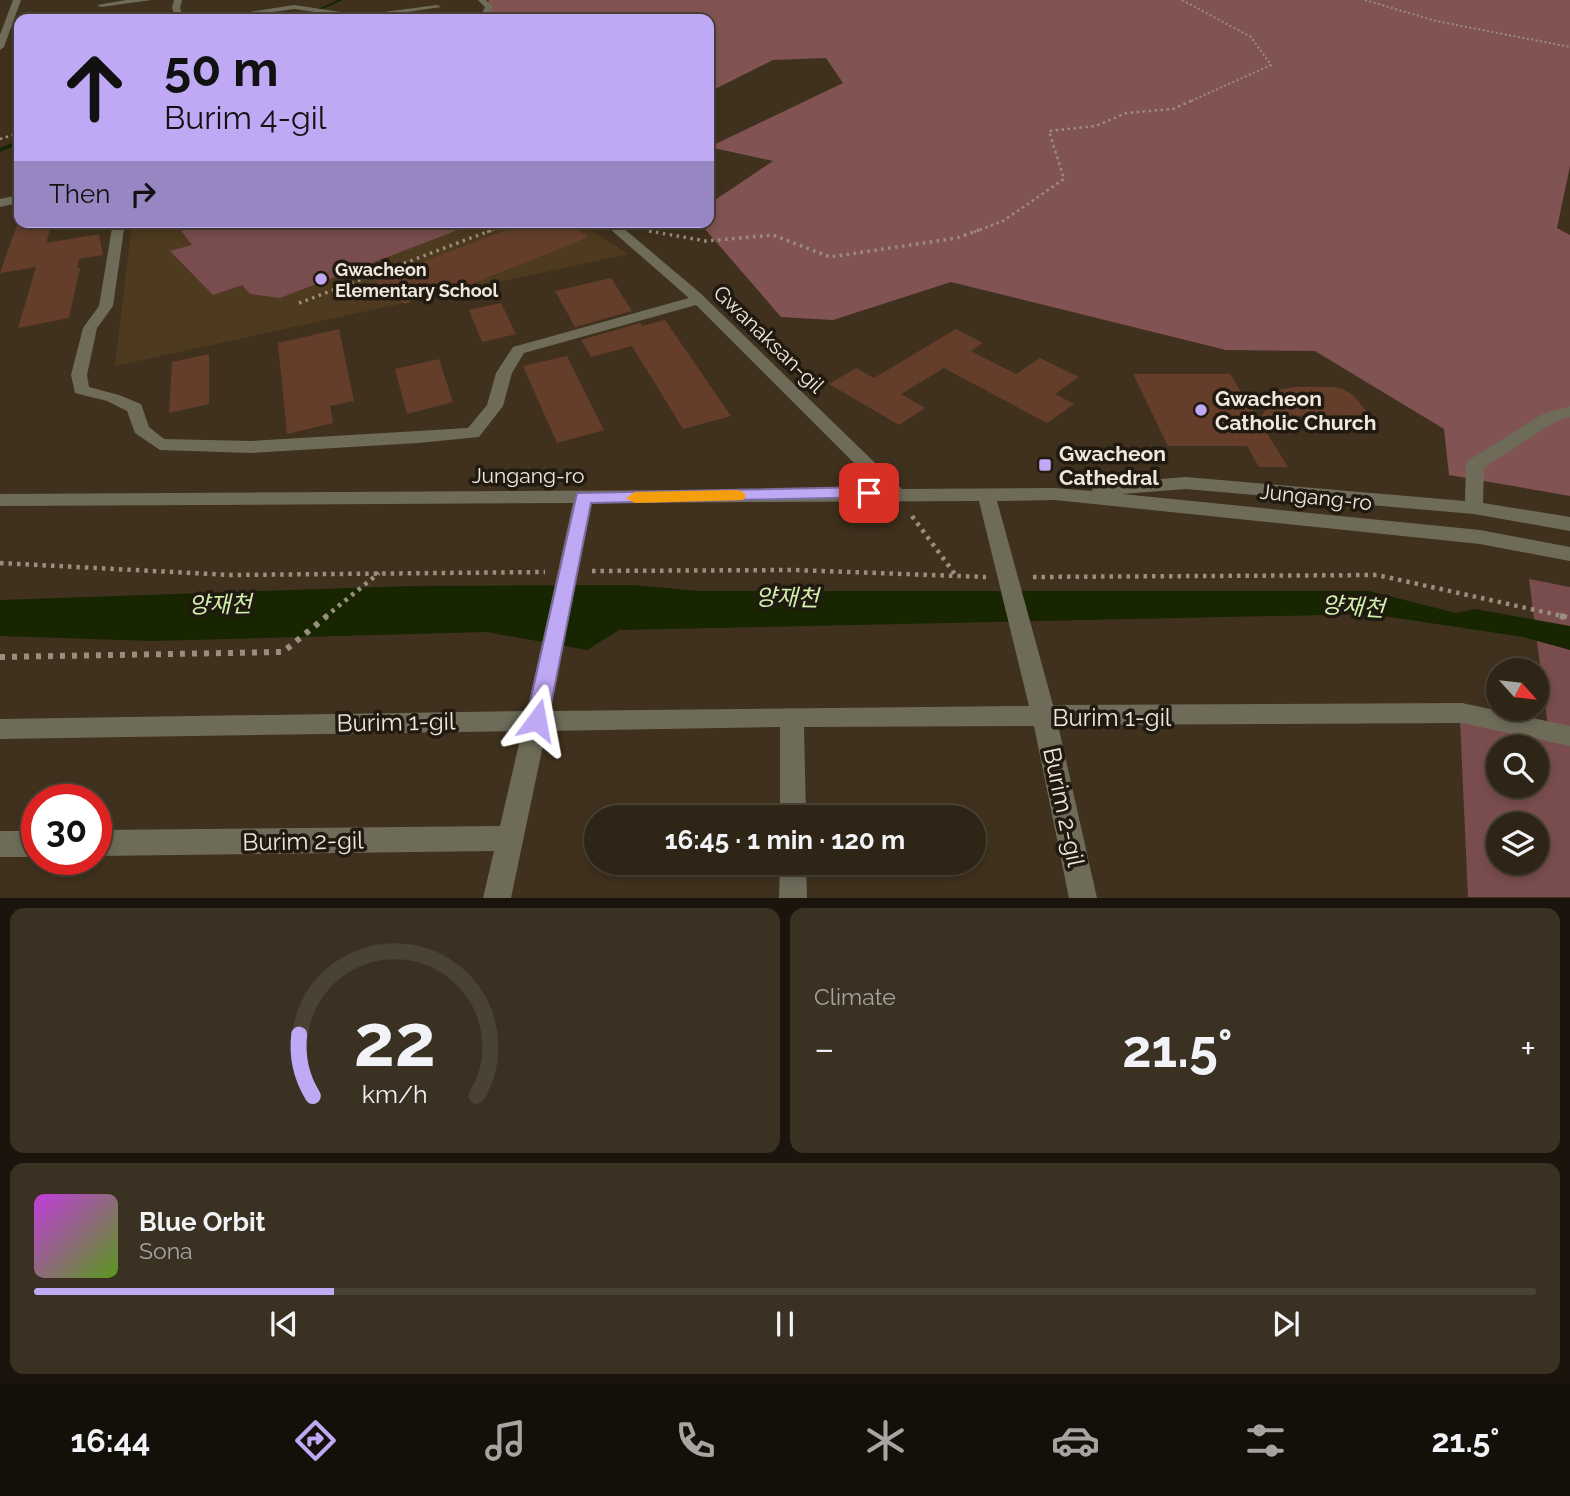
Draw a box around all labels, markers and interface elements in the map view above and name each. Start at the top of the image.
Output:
text: 50 m [164,40,279,97]
icon: ahead [49,42,140,133]
text: Burim 4-gil [164,99,326,136]
icon: right [124,175,162,213]
text: Then [49,179,110,209]
place label: Gwacheon Elementary School [335,259,499,301]
marker: Gwacheon Elementary School [313,271,329,287]
street label: Gwanaksan-gil [709,280,830,398]
place label: Gwacheon Catholic Church [1215,386,1376,435]
marker: Gwacheon Catholic Church [1193,402,1209,418]
place label: Gwacheon Cathedral [1059,441,1166,490]
marker: Gwacheon Cathedral [1037,457,1053,473]
street label: Jungang-ro [472,463,584,488]
pin [839,463,899,523]
icon: arrive [850,474,888,512]
street label: Jungang-ro [1259,479,1373,515]
water label: 양재천 [755,583,822,611]
water label: 양재천 [188,590,255,618]
water label: 양재천 [1320,590,1388,622]
north arrow [1486,658,1549,721]
map controls [1486,658,1549,875]
position arrow [500,683,574,757]
street label: Burim 1-gil [1053,703,1172,732]
street label: Burim 1-gil [336,706,456,738]
button: search [1486,735,1549,798]
street label: Burim 2-gil [1037,745,1091,870]
speed limit sign: 30 [21,784,112,875]
button: layers [1486,812,1549,875]
street label: Burim 2-gil [242,825,364,857]
text: 16:45 · 1 min · 120 m [665,825,905,855]
text: Climate [814,983,896,1010]
text: 22 [354,999,436,1084]
text: 21.5° [1122,1018,1233,1079]
text: − [814,1026,834,1071]
text: + [1520,1026,1536,1071]
text: km/h [362,1079,428,1109]
text: Blue Orbit [139,1207,266,1237]
text: Sona [139,1237,193,1264]
icon: previous [265,1305,303,1343]
icon: pause [766,1305,804,1343]
icon: next [1267,1305,1305,1343]
icon: directions [291,1416,340,1465]
icon: music [481,1416,530,1465]
icon: phone [671,1416,720,1465]
icon: climate [861,1416,910,1465]
icon: car [1051,1416,1100,1465]
icon: filters [1241,1416,1290,1465]
text: 16:44 [71,1422,150,1459]
text: 21.5° [1432,1422,1499,1459]

